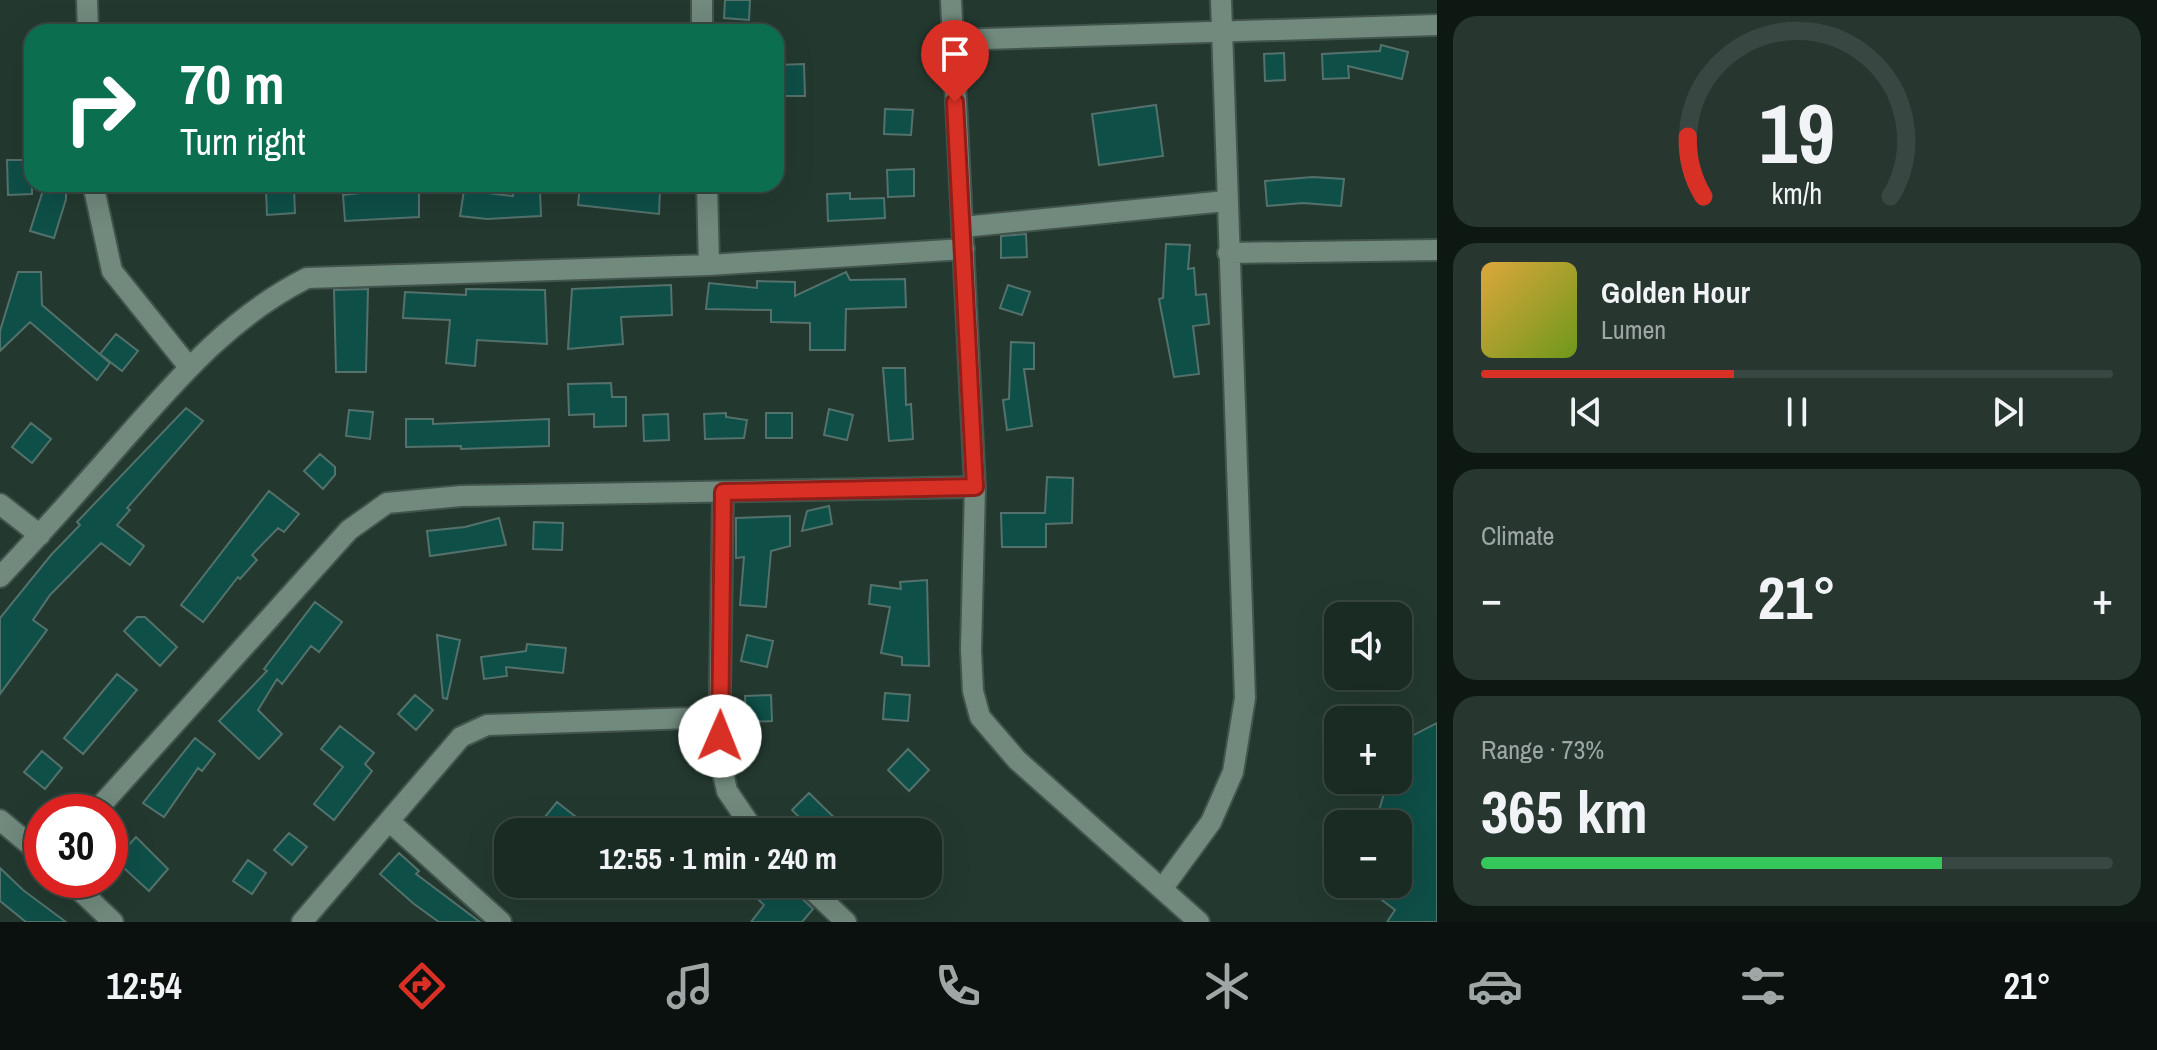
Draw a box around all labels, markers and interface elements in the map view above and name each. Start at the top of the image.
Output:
pin [921,20,989,102]
icon: arrive [933,32,977,76]
text: 70 m [180,46,285,121]
icon: right [48,56,152,160]
text: 19 [1759,77,1835,189]
text: Turn right [180,118,305,166]
text: km/h [1772,174,1822,213]
text: Golden Hour [1601,272,1750,312]
text: Lumen [1601,312,1666,347]
icon: previous [1564,390,1608,434]
icon: pause [1775,390,1819,434]
icon: next [1986,390,2030,434]
text: Climate [1481,518,1554,553]
text: 21° [1758,557,1836,638]
text: − [1481,568,1502,628]
text: + [2092,568,2113,628]
map controls [1324,602,1412,898]
button: sound [1324,602,1412,690]
position arrow [678,694,762,778]
button: + [1324,706,1412,794]
text: Range · 73% [1481,732,1604,767]
text: 365 km [1481,771,1648,852]
speed limit sign: 30 [24,794,128,898]
button: − [1324,810,1412,898]
text: 12:55 · 1 min · 240 m [599,838,837,878]
icon: directions [394,958,450,1014]
icon: music [662,958,718,1014]
icon: phone [930,958,986,1014]
icon: climate [1199,958,1255,1014]
icon: car [1467,958,1523,1014]
icon: filters [1735,958,1791,1014]
text: 12:54 [106,962,182,1010]
text: 21° [2004,962,2051,1010]

